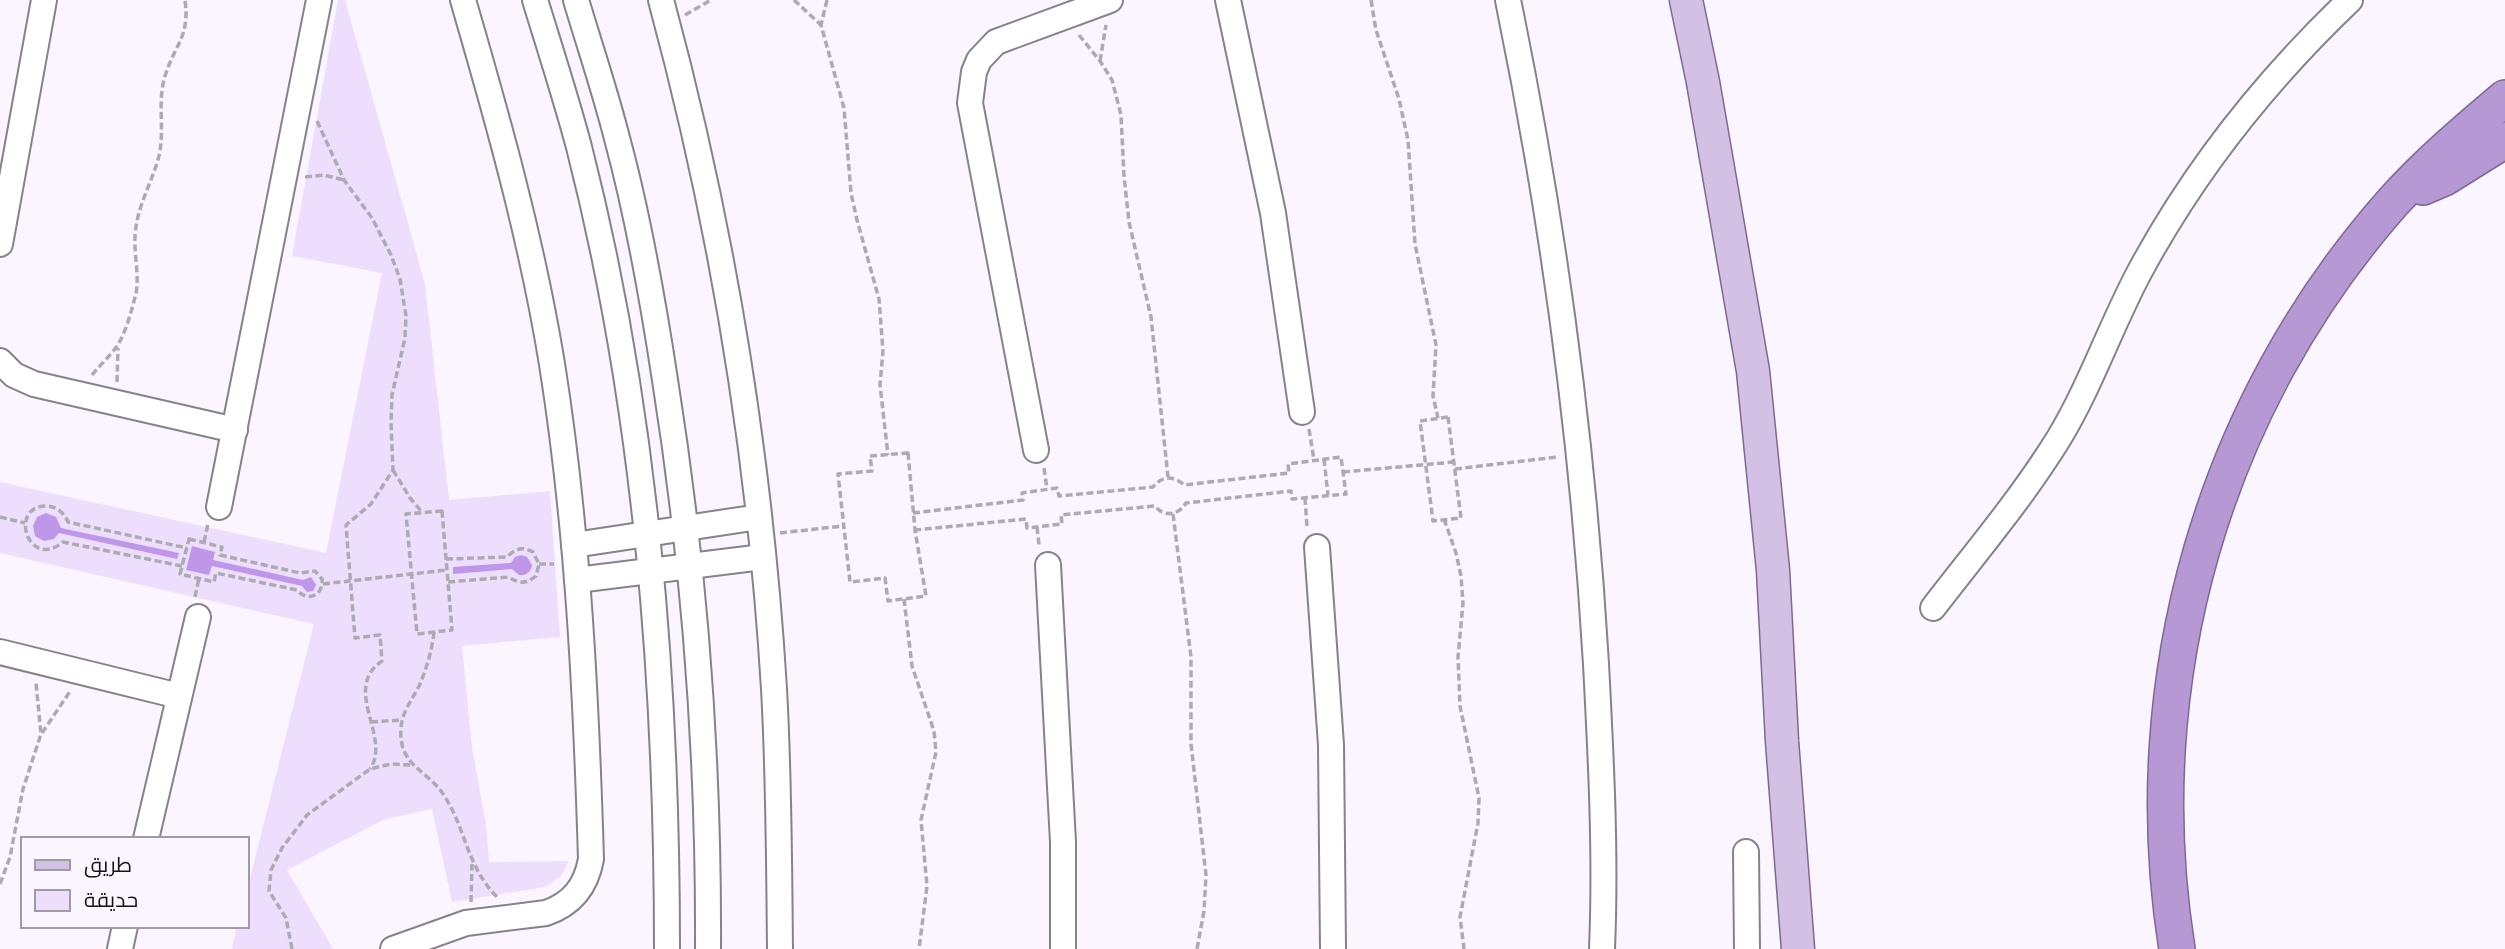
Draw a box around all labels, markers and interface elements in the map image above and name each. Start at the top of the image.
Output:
legend [21,837,248,928]
text: طريق [84,852,132,878]
text: حديقة [84,887,138,911]

